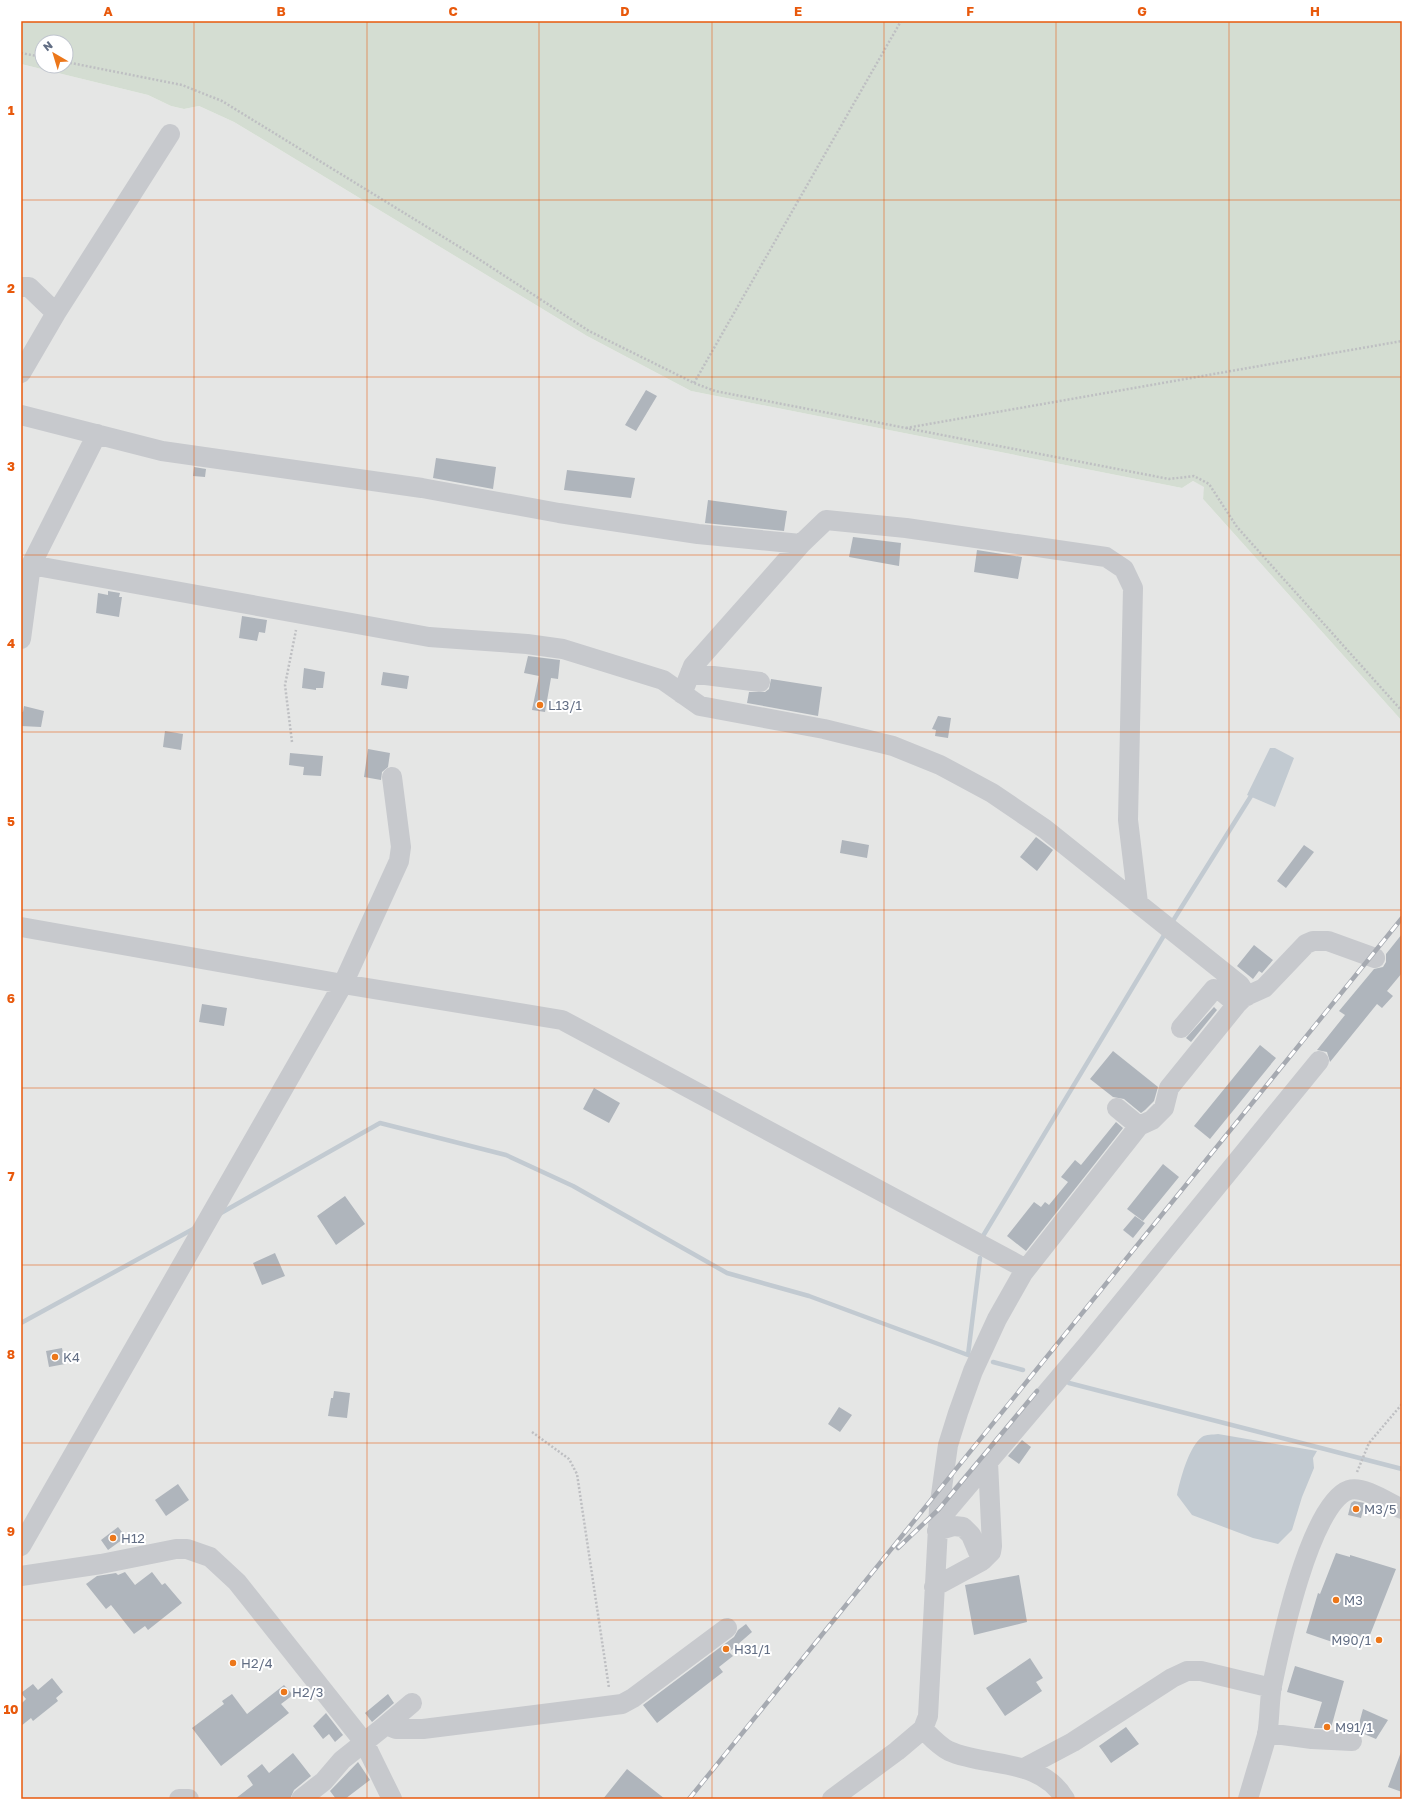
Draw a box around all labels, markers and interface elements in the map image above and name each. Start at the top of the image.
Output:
text: A [103,3,113,19]
text: B [276,3,286,19]
text: C [448,3,458,19]
text: D [620,3,630,19]
text: E [794,3,802,19]
text: F [966,3,974,19]
text: G [1137,3,1147,19]
text: H [1310,3,1320,19]
north arrow [34,34,74,74]
text: N [40,38,55,53]
text: 1 [8,102,15,118]
text: 2 [7,280,15,296]
text: 3 [7,458,15,474]
text: 4 [7,635,15,651]
place label: L13/1 [548,697,582,713]
marker: L13/1 [535,700,545,710]
text: 5 [7,813,15,829]
text: 6 [7,990,15,1006]
text: 7 [7,1168,15,1184]
text: 8 [7,1346,15,1362]
place label: K4 [63,1349,80,1365]
marker: K4 [50,1352,60,1362]
place label: M3/5 [1364,1501,1397,1517]
marker: M3/5 [1351,1504,1361,1514]
text: 9 [7,1523,15,1539]
place label: H12 [121,1530,145,1546]
marker: H12 [108,1533,118,1543]
place label: M3 [1344,1592,1363,1608]
marker: M3 [1331,1595,1341,1605]
place label: M90/1 [1331,1632,1371,1648]
marker: M90/1 [1374,1635,1384,1645]
place label: H31/1 [734,1641,770,1657]
marker: H31/1 [721,1644,731,1654]
place label: H2/4 [241,1655,273,1671]
marker: H2/4 [228,1658,238,1668]
place label: H2/3 [292,1684,323,1700]
marker: H2/3 [279,1687,289,1697]
text: 10 [3,1701,19,1717]
place label: M91/1 [1335,1719,1373,1735]
marker: M91/1 [1322,1722,1332,1732]

